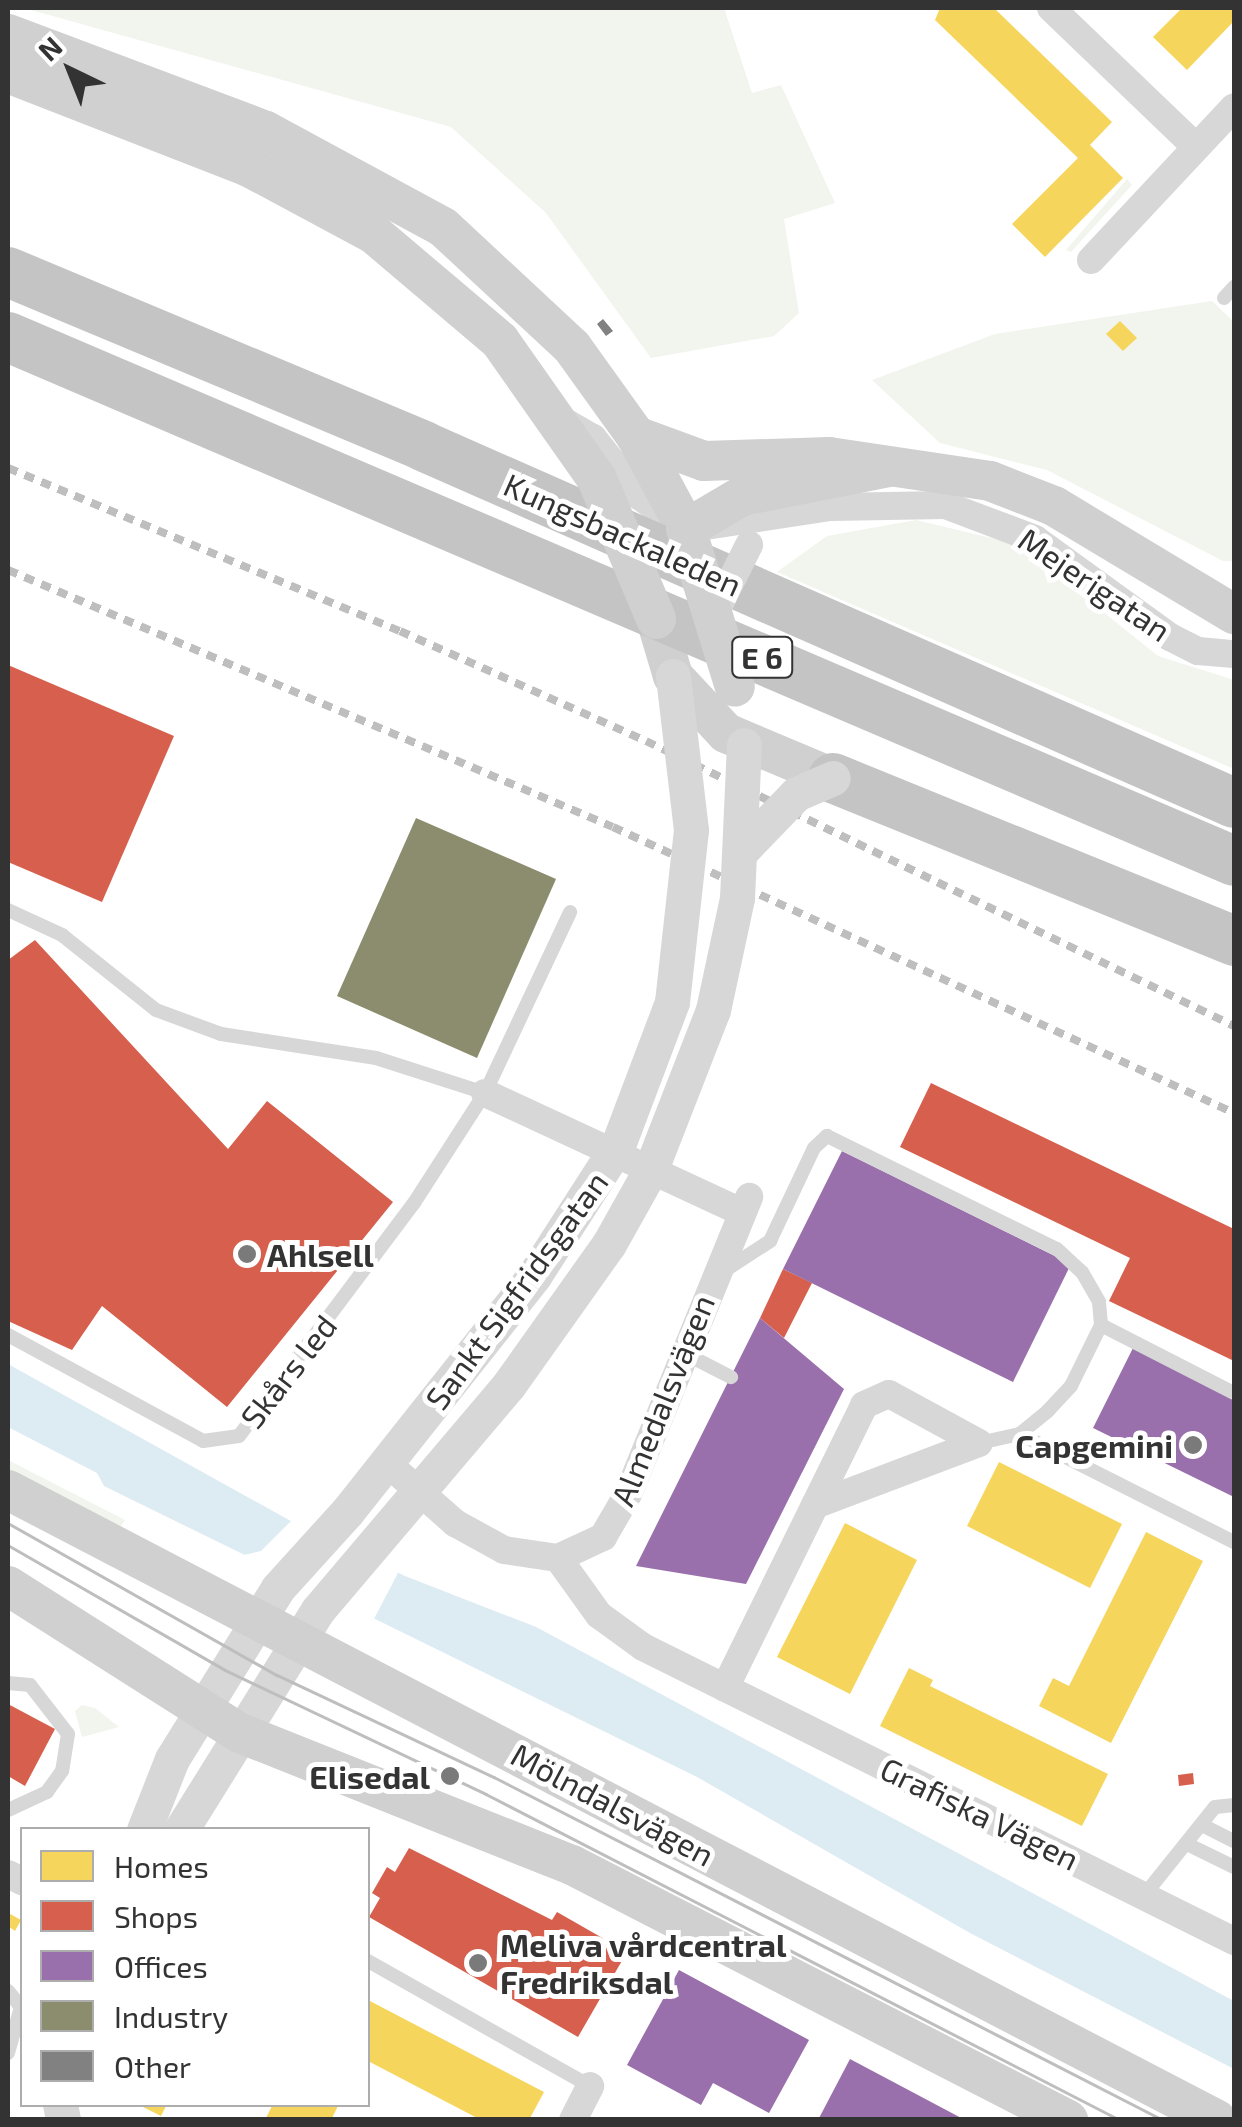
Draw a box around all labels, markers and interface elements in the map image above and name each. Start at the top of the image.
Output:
north arrow [20,20,120,120]
text: N [31,29,69,67]
street label: Kungsbackaleden [498,464,748,604]
street label: Mejerigatan [1012,519,1178,649]
road number: E 6 [730,632,794,682]
street label: Sankt Sigfridsgatan [417,1164,615,1416]
place label: Ahlsell [267,1235,374,1273]
marker: Ahlsell [236,1243,258,1265]
street label: Almedalsvägen [602,1289,722,1511]
street label: Skårs led [232,1307,344,1435]
place label: Capgemini [1015,1426,1173,1464]
marker: Capgemini [1182,1434,1204,1456]
street label: Mölndalsvägen [505,1735,721,1873]
street label: Grafiska Vägen [874,1748,1086,1878]
place label: Elisedal [309,1757,430,1795]
marker: Elisedal [439,1765,461,1787]
legend [20,1827,370,2107]
text: Homes [114,1848,209,1884]
text: Shops [114,1898,198,1934]
place label: Meliva vårdcentral Fredriksdal [500,1926,787,2001]
text: Offices [114,1948,208,1984]
marker: Meliva vårdcentral Fredriksdal [465,1950,491,1976]
text: Industry [114,1998,228,2034]
text: Other [114,2048,191,2084]

